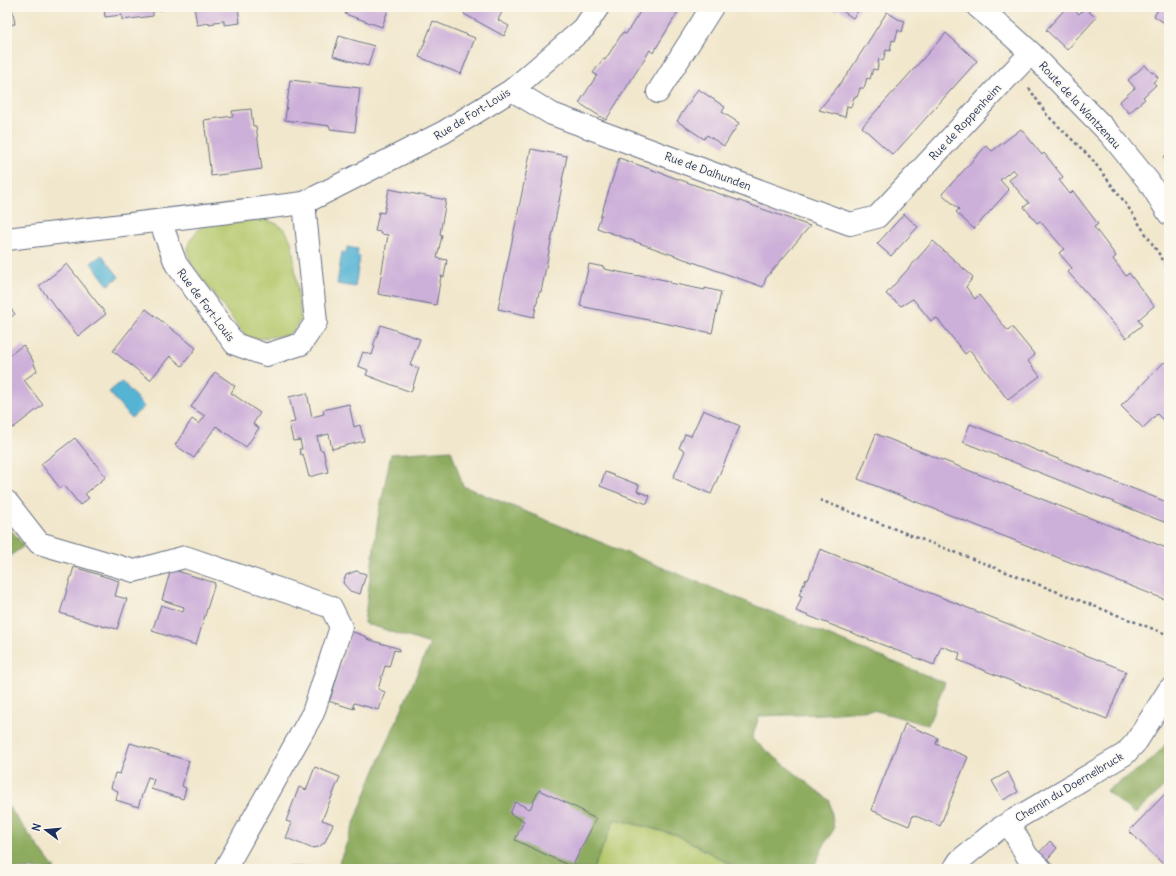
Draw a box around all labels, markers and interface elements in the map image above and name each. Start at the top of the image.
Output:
street label: Route de la Wantzenau [1036,59,1124,152]
street label: Rue de Roppenheim [926,81,1004,163]
street label: Rue de Fort-Louis [431,85,513,143]
street label: Rue de Dalhunden [663,149,753,193]
street label: Rue de Fort-Louis [174,266,238,344]
street label: Chemin du Doernelbruck [1012,749,1126,825]
north arrow [26,810,66,850]
text: N [29,822,44,833]

